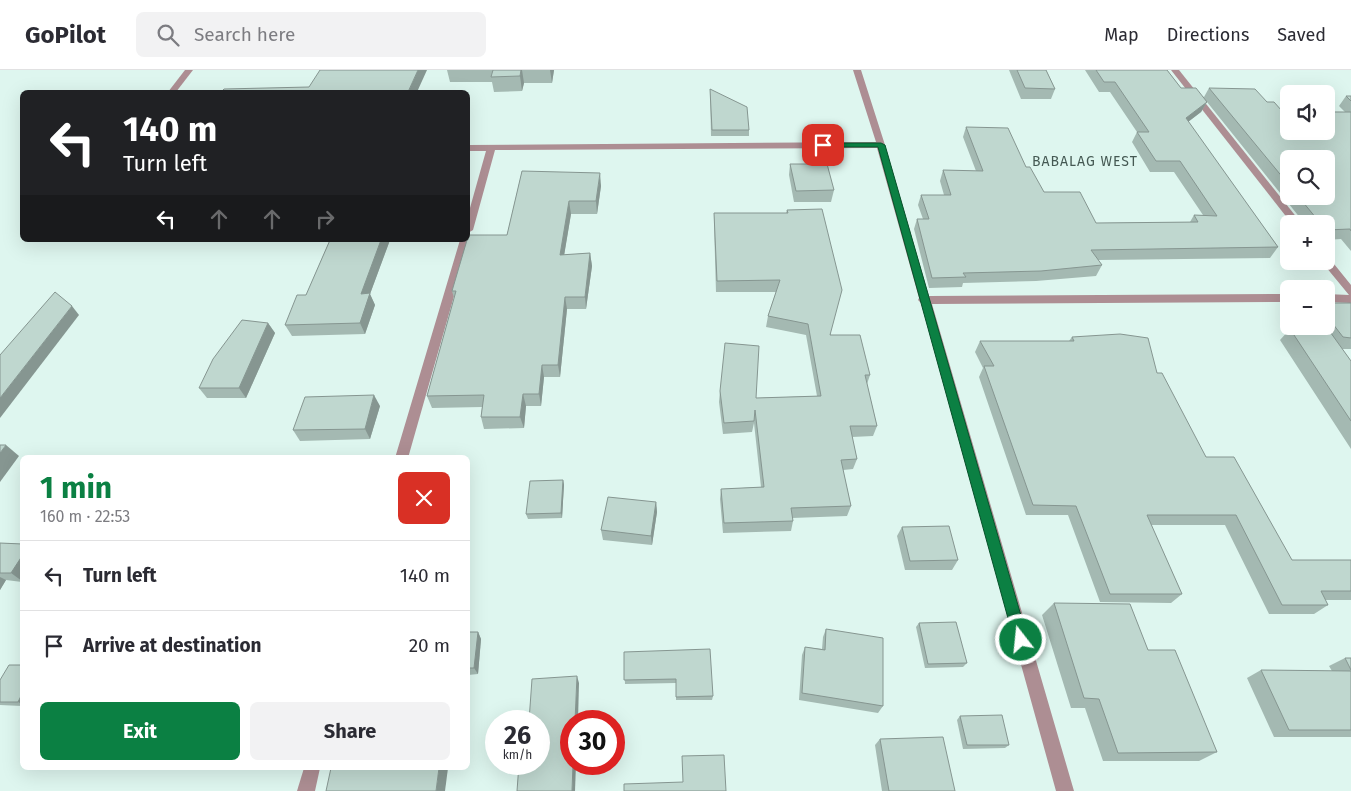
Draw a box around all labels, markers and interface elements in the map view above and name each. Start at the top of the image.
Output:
search box [136,12,486,57]
text: GoPilot [25,21,106,49]
icon: search [154,21,182,49]
text: Search here [194,23,295,46]
text: Map [1104,24,1139,46]
text: Directions [1167,24,1249,46]
text: Saved [1277,24,1326,46]
map controls [1280,85,1335,335]
button: sound [1280,85,1335,140]
text: 140 m [123,108,217,150]
icon: left [40,110,105,175]
pin [802,124,844,166]
icon: arrive [809,131,837,159]
text: Turn left [123,150,207,177]
button: search [1280,150,1335,205]
district label: BABALAG WEST [1032,153,1138,170]
icon: left [152,205,180,233]
icon: ahead [205,205,233,233]
icon: ahead [258,205,286,233]
icon: right [311,205,339,233]
button: + [1280,215,1335,270]
button: − [1280,280,1335,335]
text: 1 min [40,470,112,506]
button: close [398,472,450,524]
text: 160 m · 22:53 [40,507,130,526]
icon: left [40,562,68,590]
text: Turn left [83,564,157,587]
text: 140 m [400,564,450,587]
position arrow [994,613,1046,665]
icon: arrive [40,632,68,660]
text: Arrive at destination [83,634,262,657]
text: 20 m [409,634,450,657]
button: Exit [40,702,240,760]
button: Share [250,702,450,760]
speed limit sign: 30 [560,710,625,775]
text: 26 [504,721,531,751]
text: km/h [503,748,532,762]

